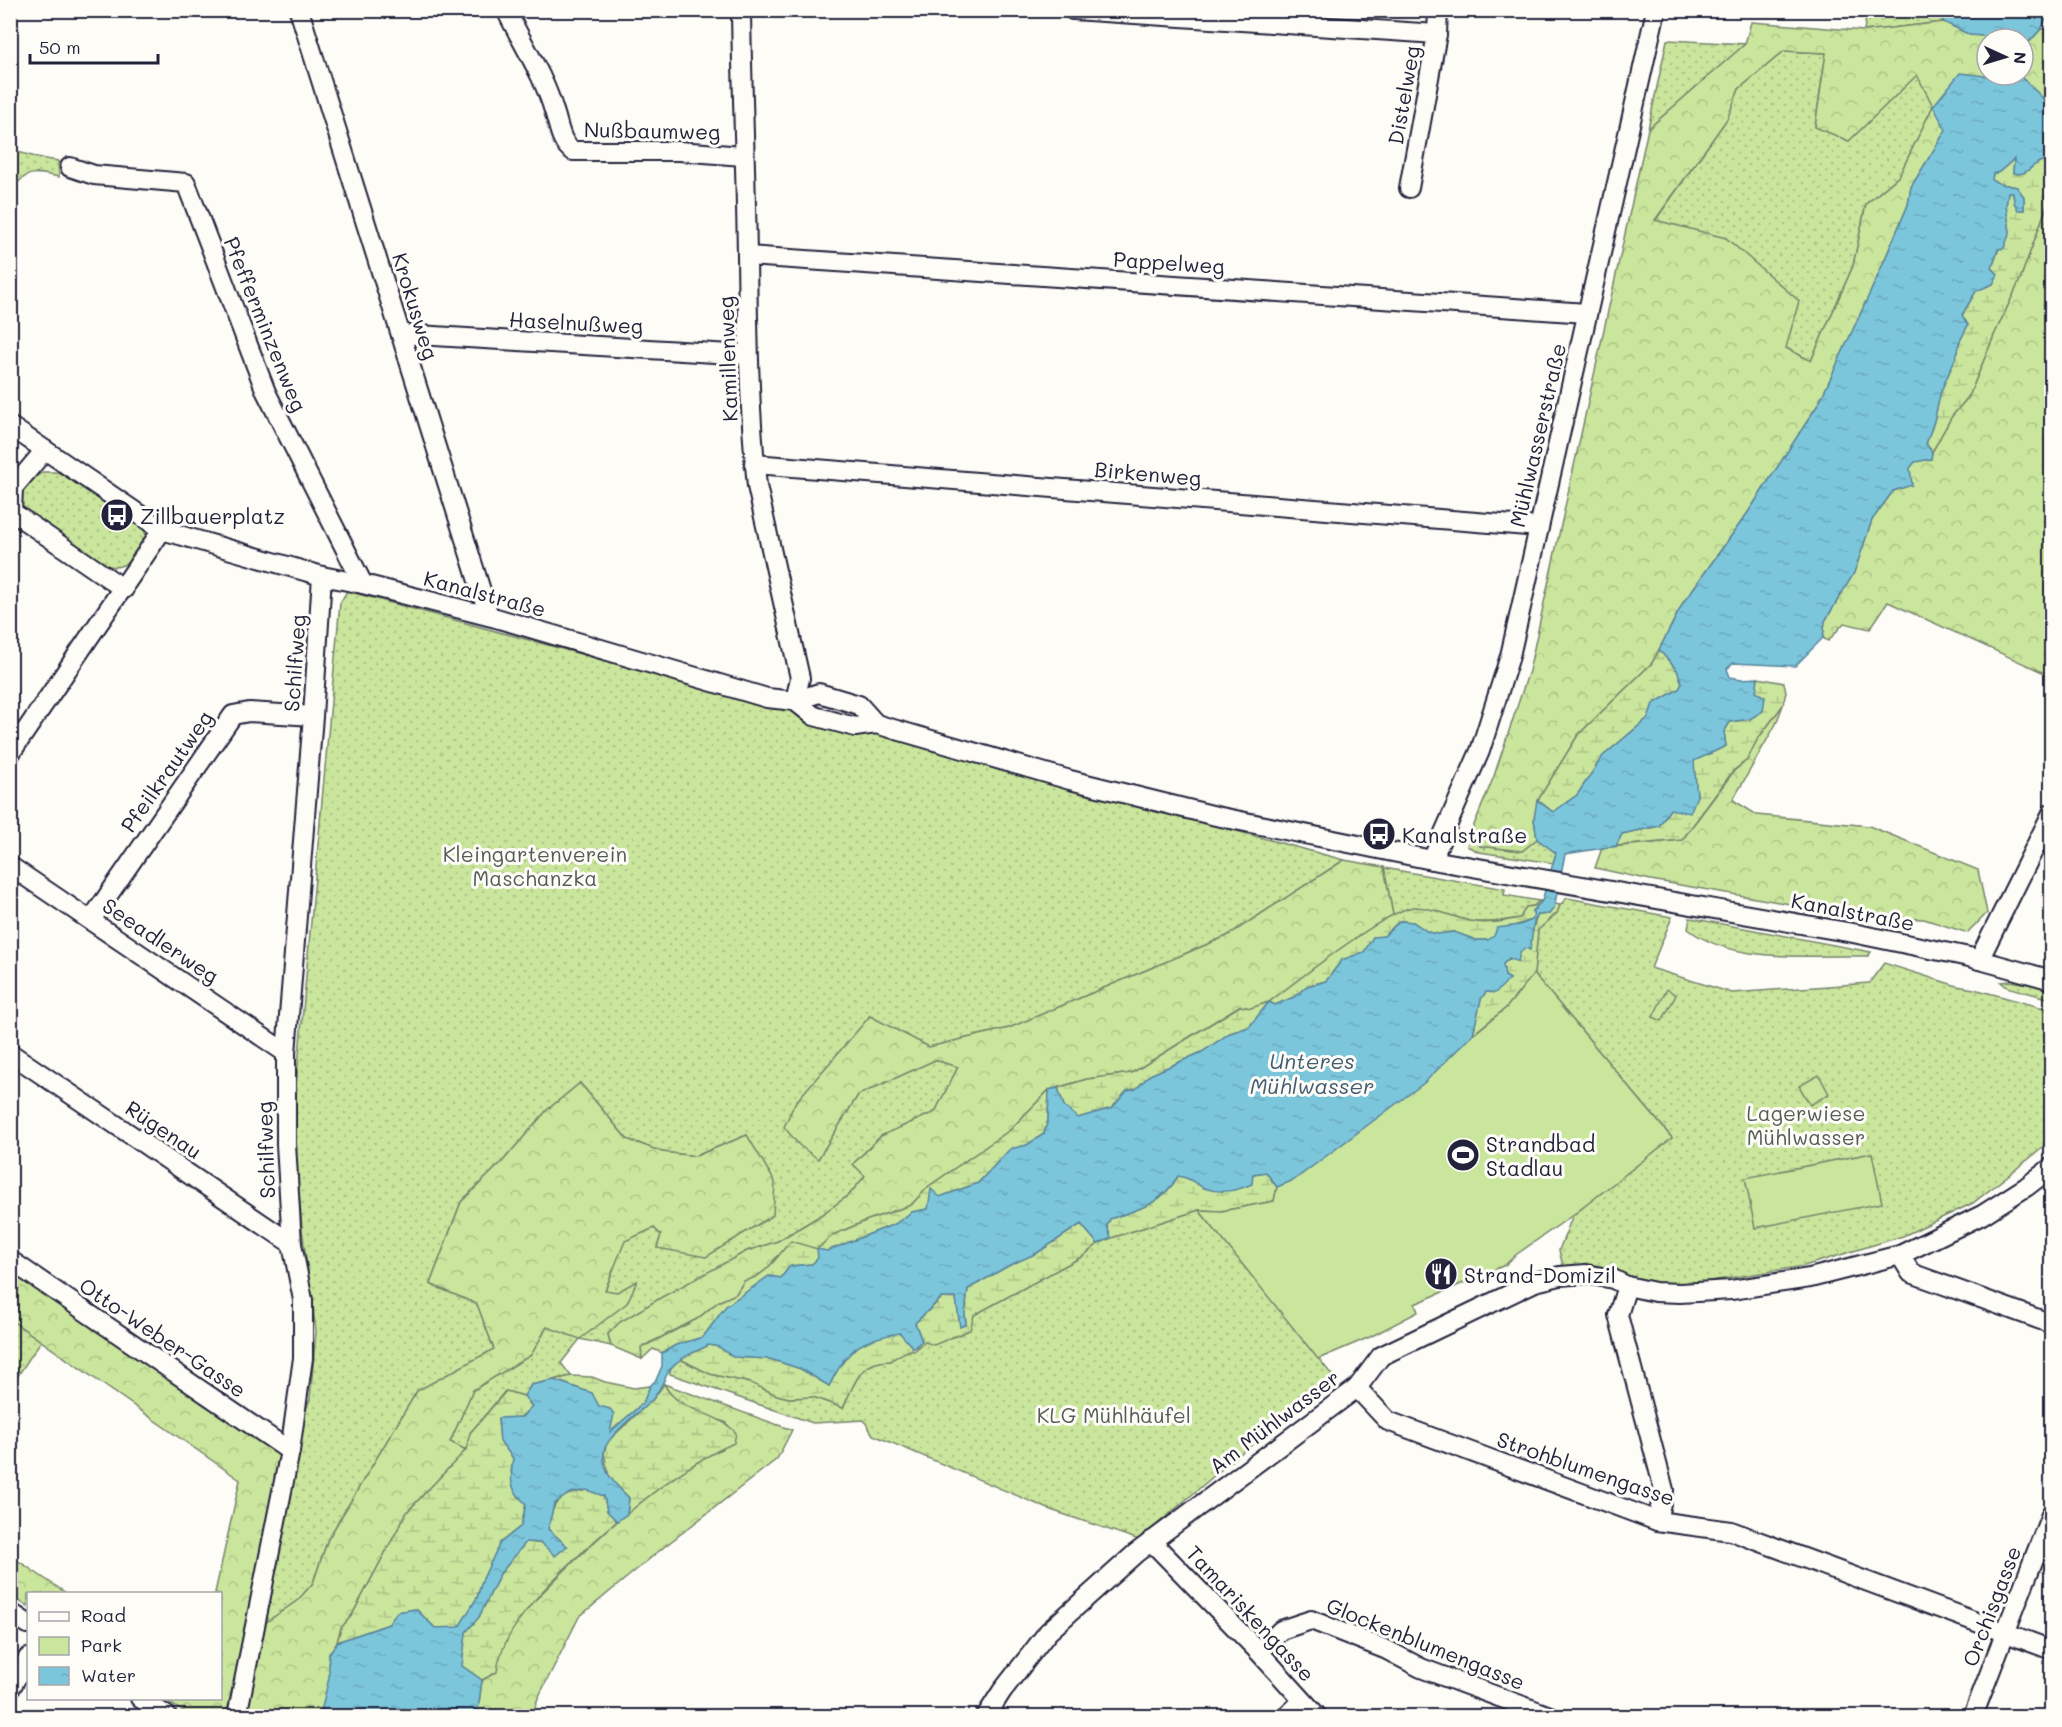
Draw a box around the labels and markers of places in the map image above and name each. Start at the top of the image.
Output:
bus stop icon: Zillbauerplatz [99,497,135,533]
place label: Zillbauerplatz [140,502,285,529]
bus stop icon: Kanalstraße [1361,816,1397,852]
place label: Kanalstraße [1402,821,1527,848]
place label: Strandbad Stadlau [1486,1130,1595,1181]
sports icon: Strandbad Stadlau [1445,1137,1481,1173]
restaurant icon: Strand-Domizil [1423,1256,1459,1292]
place label: Strand-Domizil [1464,1261,1616,1288]

